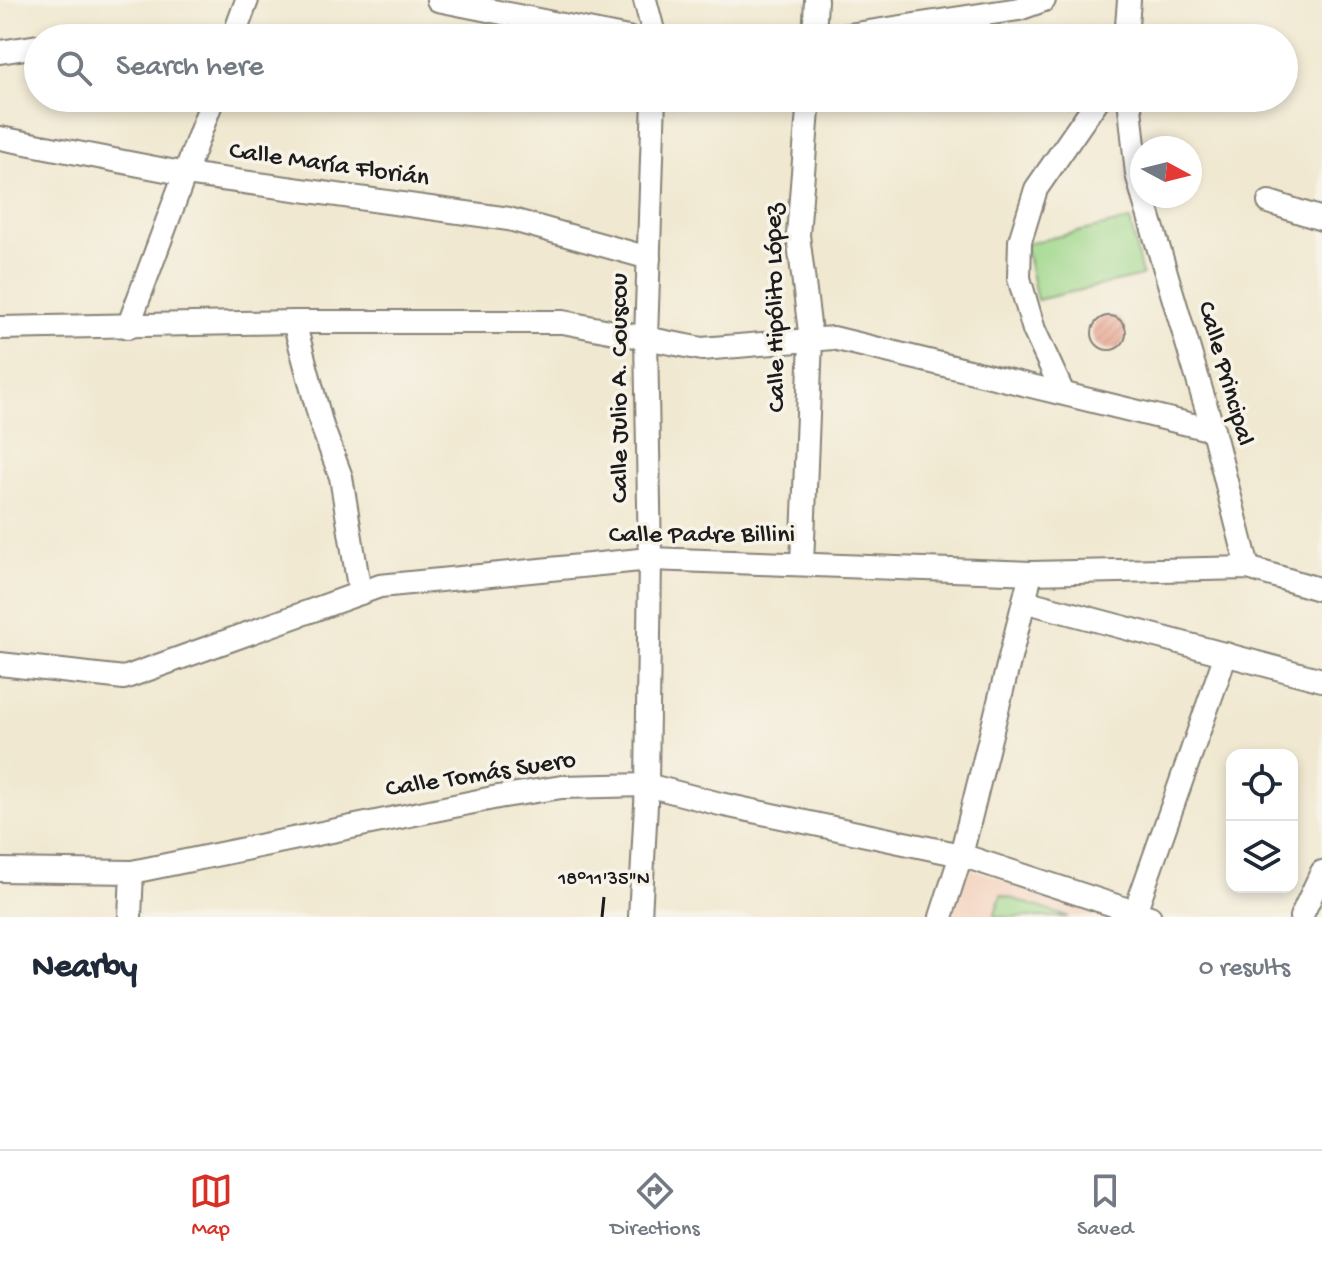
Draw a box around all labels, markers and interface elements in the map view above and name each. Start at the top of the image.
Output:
search box [24,24,1298,112]
icon: search [52,46,96,90]
text: Search here [116,51,264,86]
north arrow [1130,136,1202,208]
street label: Calle María Florián [227,137,432,195]
street label: Calle Hipólito López [760,202,794,413]
street label: Calle Julio A. Couscou [606,273,637,503]
street label: Calle Principal [1189,298,1259,450]
street label: Calle Padre Billini [609,521,795,552]
street label: Calle Tomás Suero [384,746,578,806]
map controls [1226,749,1298,893]
button: locate [1226,749,1298,821]
button: layers [1226,821,1298,893]
text: 18°11'35"N [557,869,650,892]
text: Nearby [32,949,137,989]
text: 0 results [1199,954,1290,985]
tab: Map [189,1169,233,1243]
tab: Directions [610,1169,700,1243]
tab: Saved [1077,1169,1133,1243]

